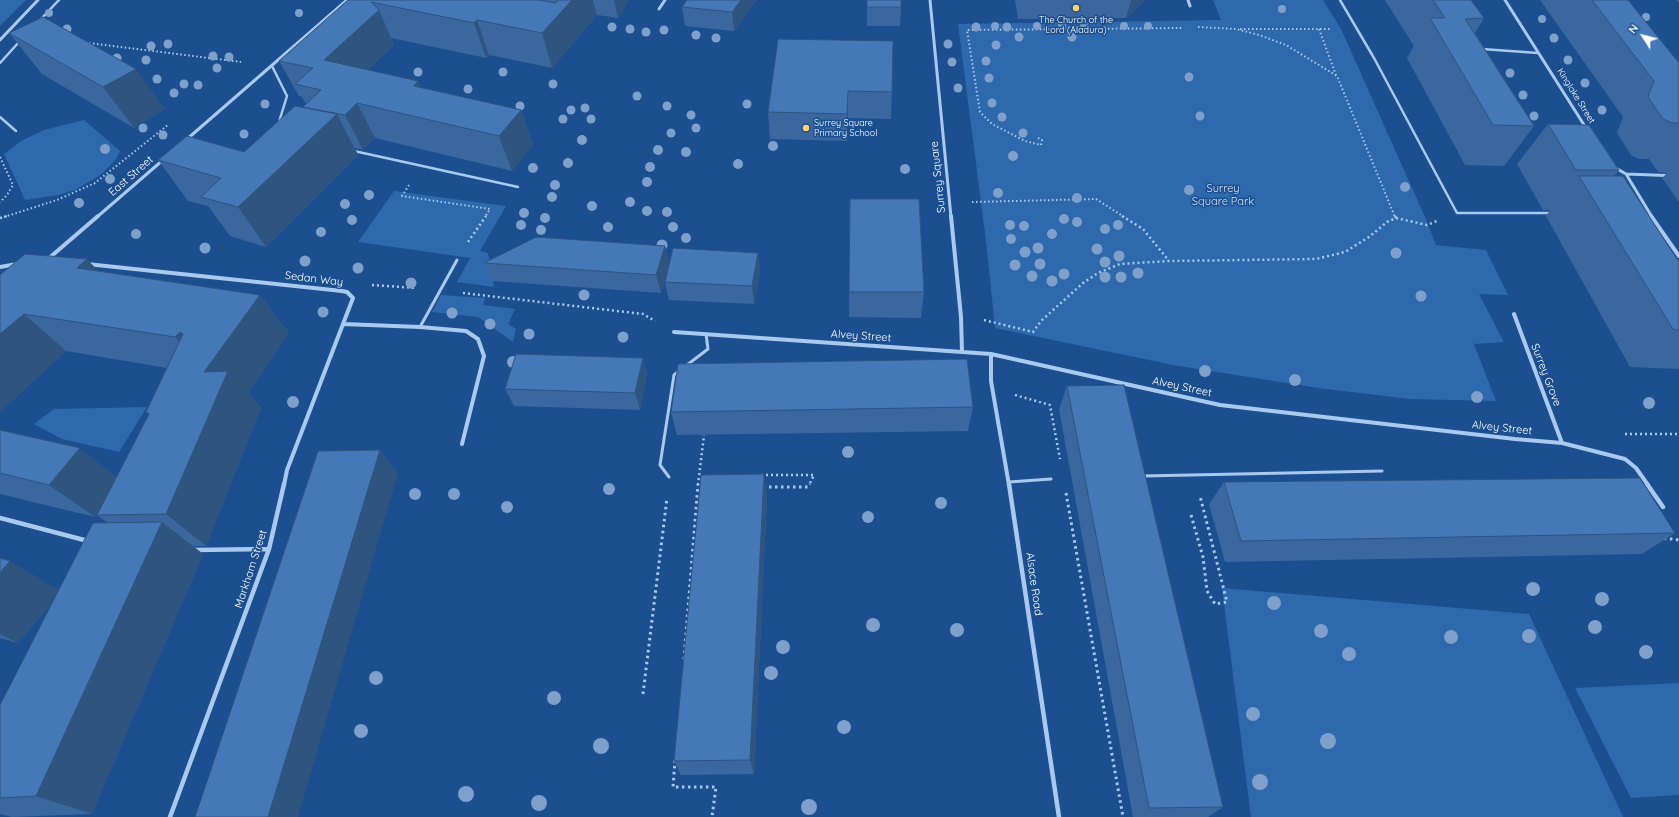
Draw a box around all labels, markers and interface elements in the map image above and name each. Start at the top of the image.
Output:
marker: The Church of the Lord (Aladura) [1071,3,1081,13]
place label: The Church of the Lord (Aladura) [1039,15,1113,36]
north arrow [1623,16,1663,56]
text: N [1625,22,1641,36]
street label: Kinglake Street [1555,66,1597,126]
place label: Surrey Square Primary School [814,118,877,139]
marker: Surrey Square Primary School [801,123,811,133]
street label: Surrey Square [928,140,948,214]
street label: East Street [106,153,156,199]
park label: Surrey Square Park [1192,182,1254,208]
street label: Sedan Way [284,269,344,289]
street label: Alvey Street [830,327,892,345]
street label: Surrey Grove [1528,342,1564,408]
street label: Alvey Street [1151,374,1213,400]
street label: Alvey Street [1471,418,1533,438]
street label: Markham Street [232,528,270,610]
street label: Alsace Road [1023,552,1045,616]

